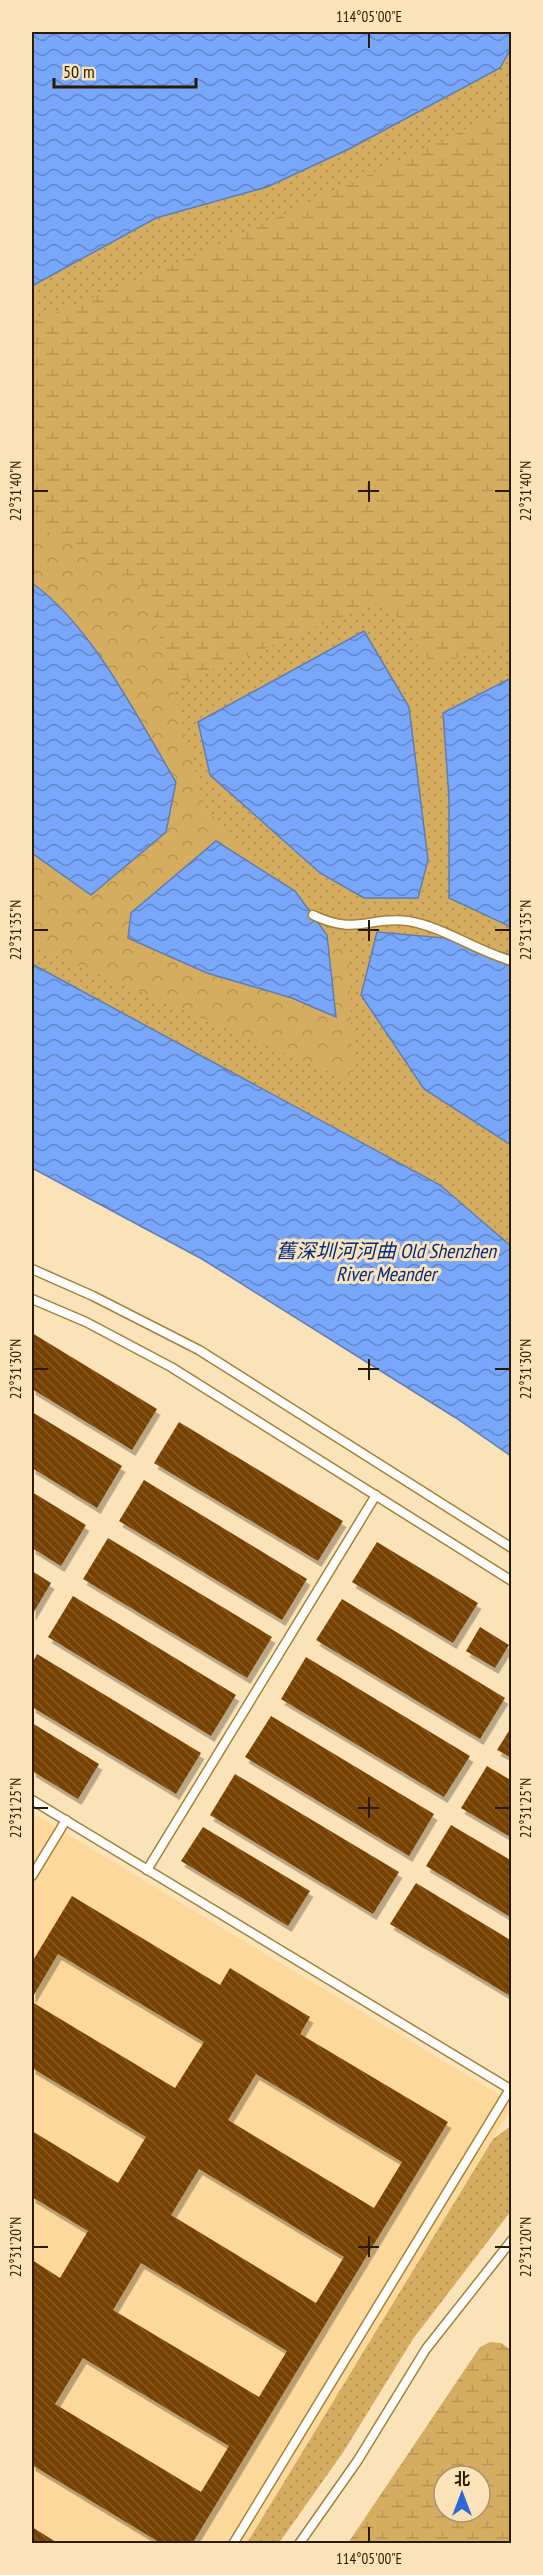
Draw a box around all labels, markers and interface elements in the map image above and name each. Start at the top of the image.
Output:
text: 114°05'00"E [336,7,402,26]
scale bar [54,51,196,89]
text: 50 m [63,60,95,83]
text: 22°31'40"N [6,461,25,521]
text: 22°31'40"N [516,461,535,521]
text: 22°31'35"N [6,900,25,960]
text: 22°31'35"N [516,900,535,960]
water label: 舊深圳河河曲 Old Shenzhen River Meander [276,1238,497,1287]
text: 22°31'30"N [6,1339,25,1399]
text: 22°31'30"N [516,1339,535,1399]
text: 22°31'25"N [6,1778,25,1838]
text: 22°31'25"N [516,1778,535,1838]
text: 22°31'20"N [6,2217,25,2277]
text: 22°31'20"N [516,2217,535,2277]
north arrow [432,2464,492,2524]
text: 北 [454,2469,470,2489]
text: 114°05'00"E [336,2549,402,2568]

